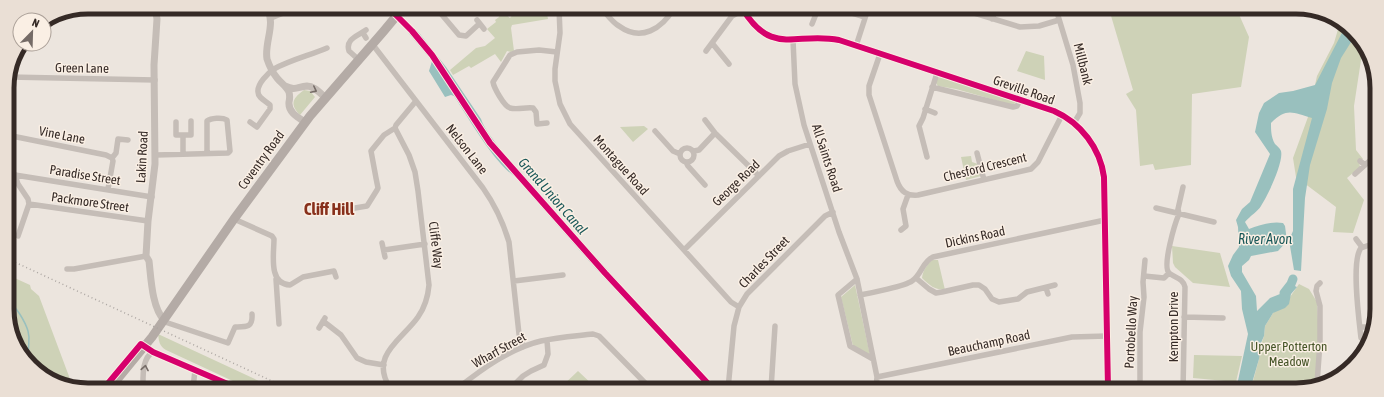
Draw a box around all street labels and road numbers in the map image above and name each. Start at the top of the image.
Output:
street label: Millbank [1071,41,1096,87]
street label: Green Lane [55,60,109,76]
street label: Greville Road [991,72,1057,108]
street label: Nelson Lane [443,121,491,177]
street label: All Saints Road [809,122,845,194]
street label: Vine Lane [38,123,86,147]
street label: Coventry Road [235,128,287,192]
street label: Lakin Road [133,130,151,184]
street label: Montague Road [590,132,652,198]
street label: Chesford Crescent [942,149,1028,185]
street label: George Road [709,157,763,209]
street label: Paradise Street [48,162,122,188]
street label: Packmore Street [50,189,130,215]
street label: Cliffe Way [426,221,446,270]
street label: Dickins Road [944,223,1006,251]
street label: Charles Street [736,233,793,291]
street label: Kempton Drive [1166,292,1181,362]
street label: Portobello Way [1122,295,1140,369]
street label: Beauchamp Road [947,327,1031,359]
street label: Wharf Street [469,329,529,371]

